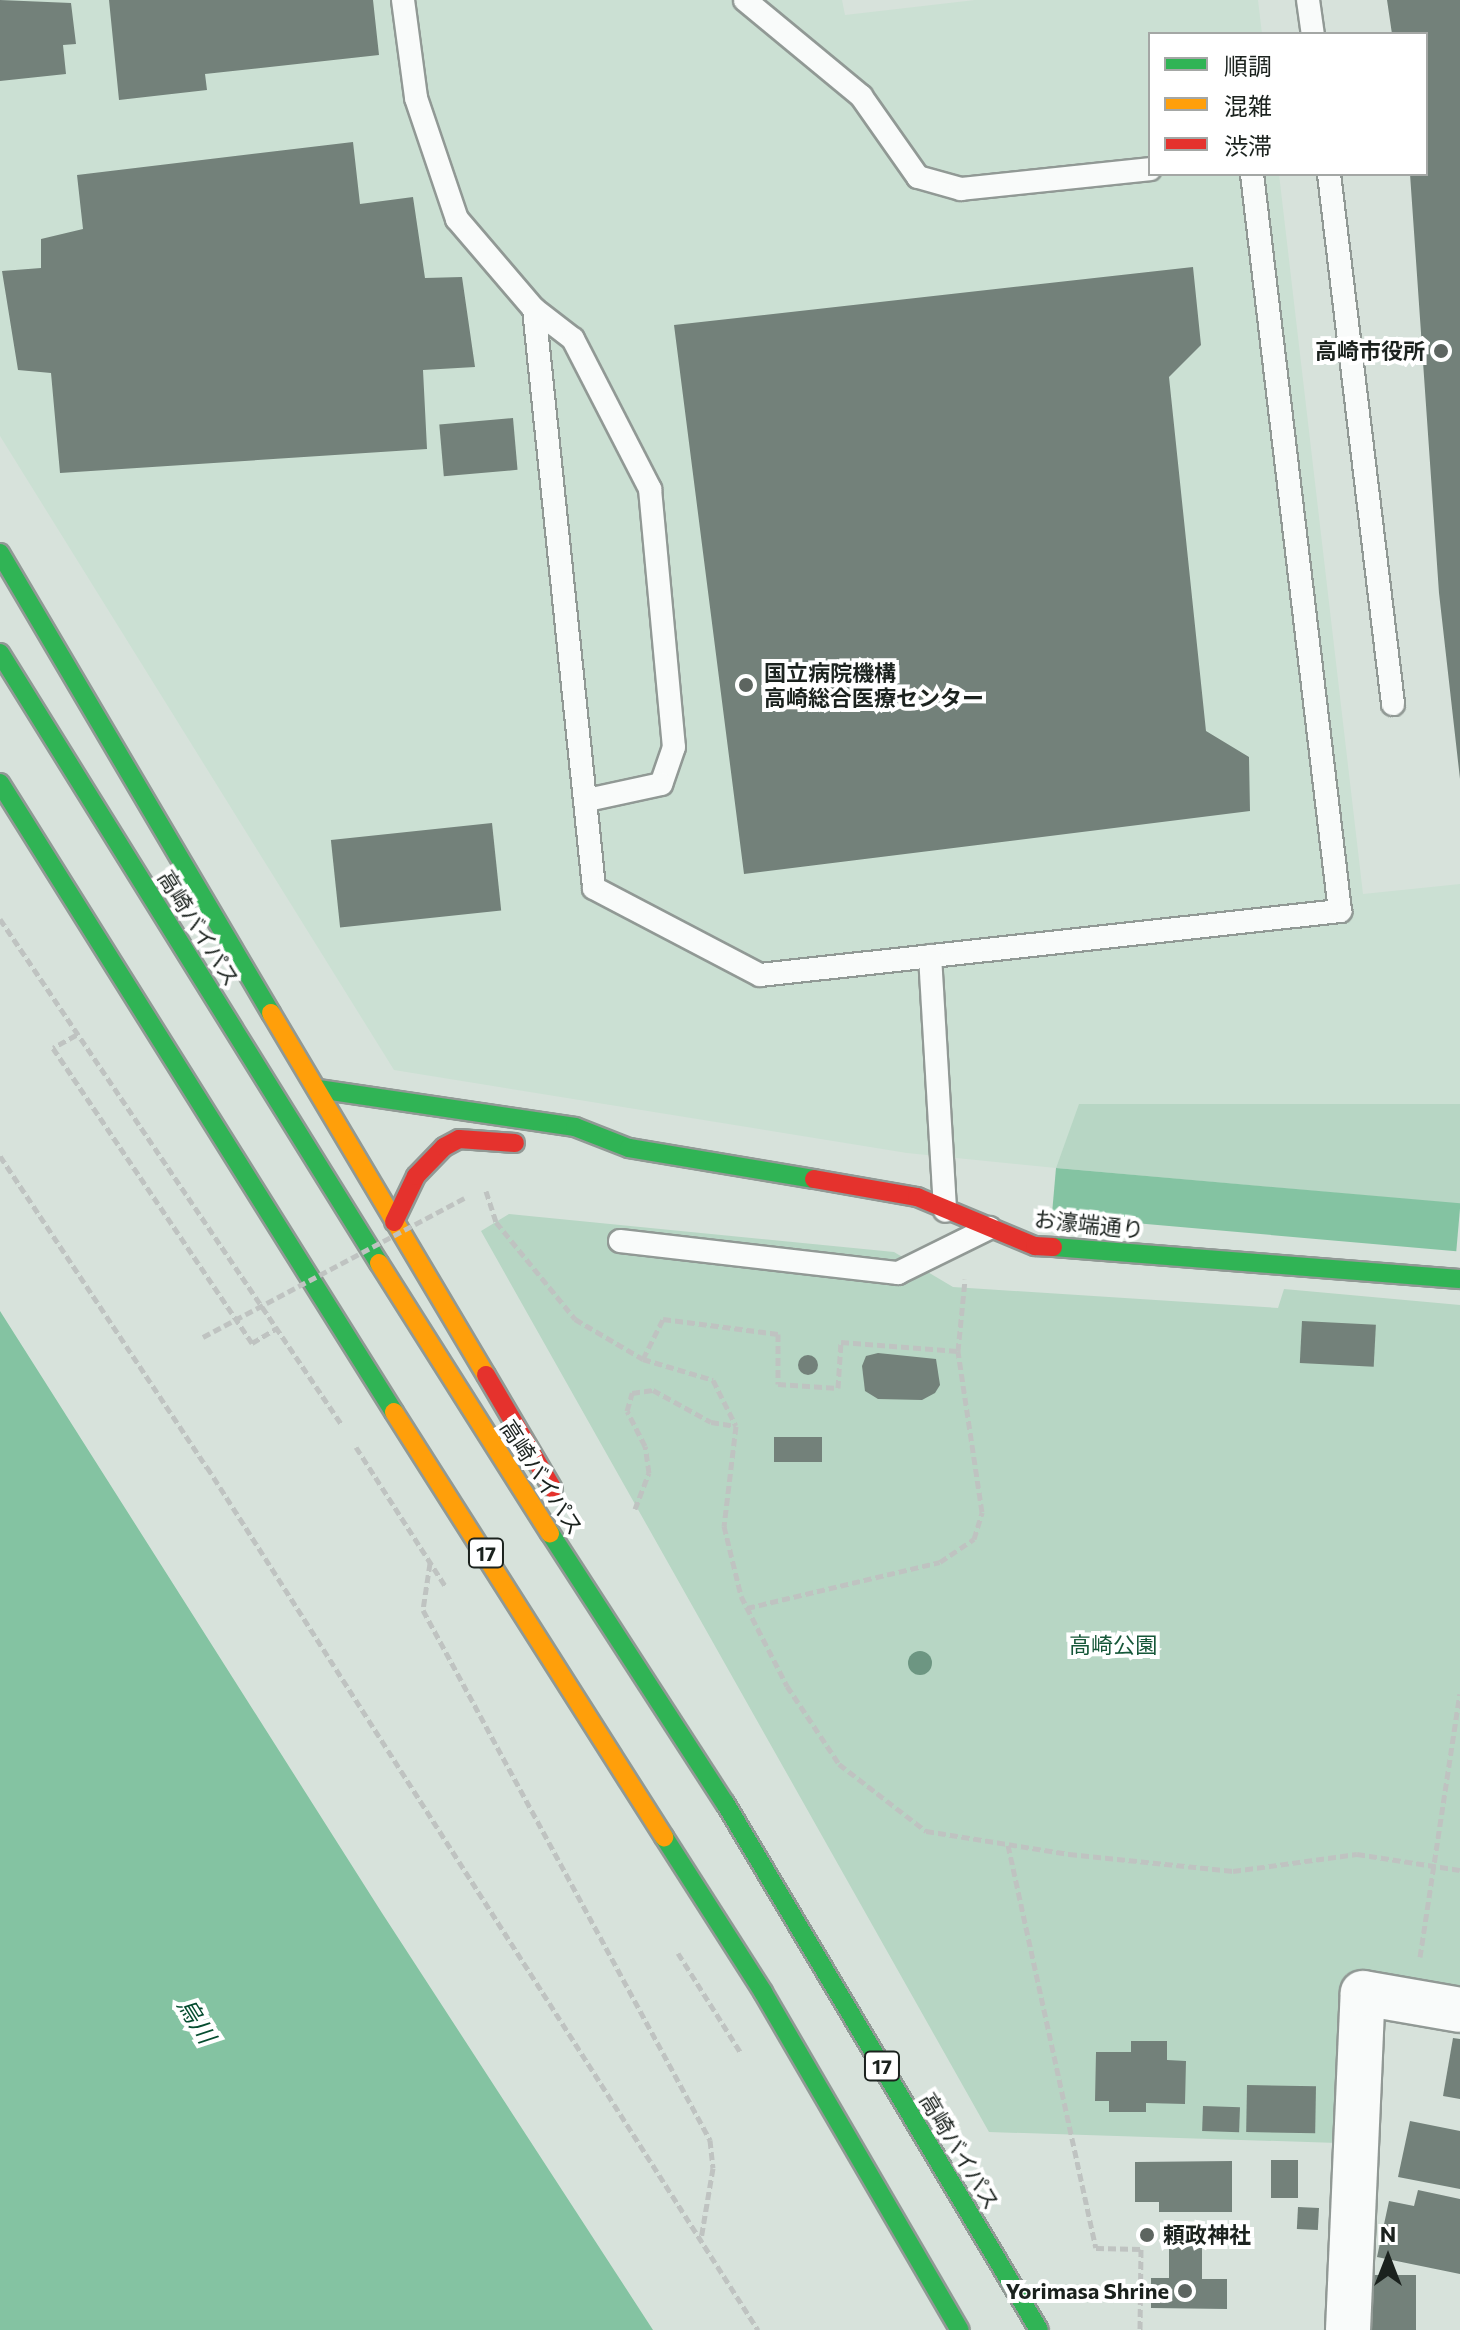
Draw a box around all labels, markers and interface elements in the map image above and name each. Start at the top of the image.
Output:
legend [1148,32,1428,176]
text: 順調 [1224,51,1272,80]
text: 混雑 [1224,91,1272,120]
text: 渋滞 [1224,131,1272,160]
place label: 高崎市役所 [1315,338,1425,364]
marker: 高崎市役所 [1432,342,1450,360]
place label: 国立病院機構 高崎総合医療センター [764,659,984,710]
marker: 国立病院機構 高崎総合医療センター [735,674,757,696]
street label: 高崎バイパス [153,865,245,991]
street label: お濠端通り [1033,1205,1145,1243]
street label: 高崎バイパス [495,1414,589,1540]
road number: 17 [466,1537,506,1569]
park label: 高崎公園 [1069,1632,1157,1658]
water label: 烏川 [172,1992,222,2048]
road number: 17 [862,2050,902,2082]
street label: 高崎バイパス [915,2088,1005,2214]
north arrow [1348,2218,1428,2298]
text: N [1380,2220,1396,2247]
place label: 頼政神社 [1163,2222,1251,2248]
marker: 頼政神社 [1138,2226,1156,2244]
place label: Yorimasa Shrine [1006,2278,1169,2304]
marker: Yorimasa Shrine [1176,2282,1194,2300]

